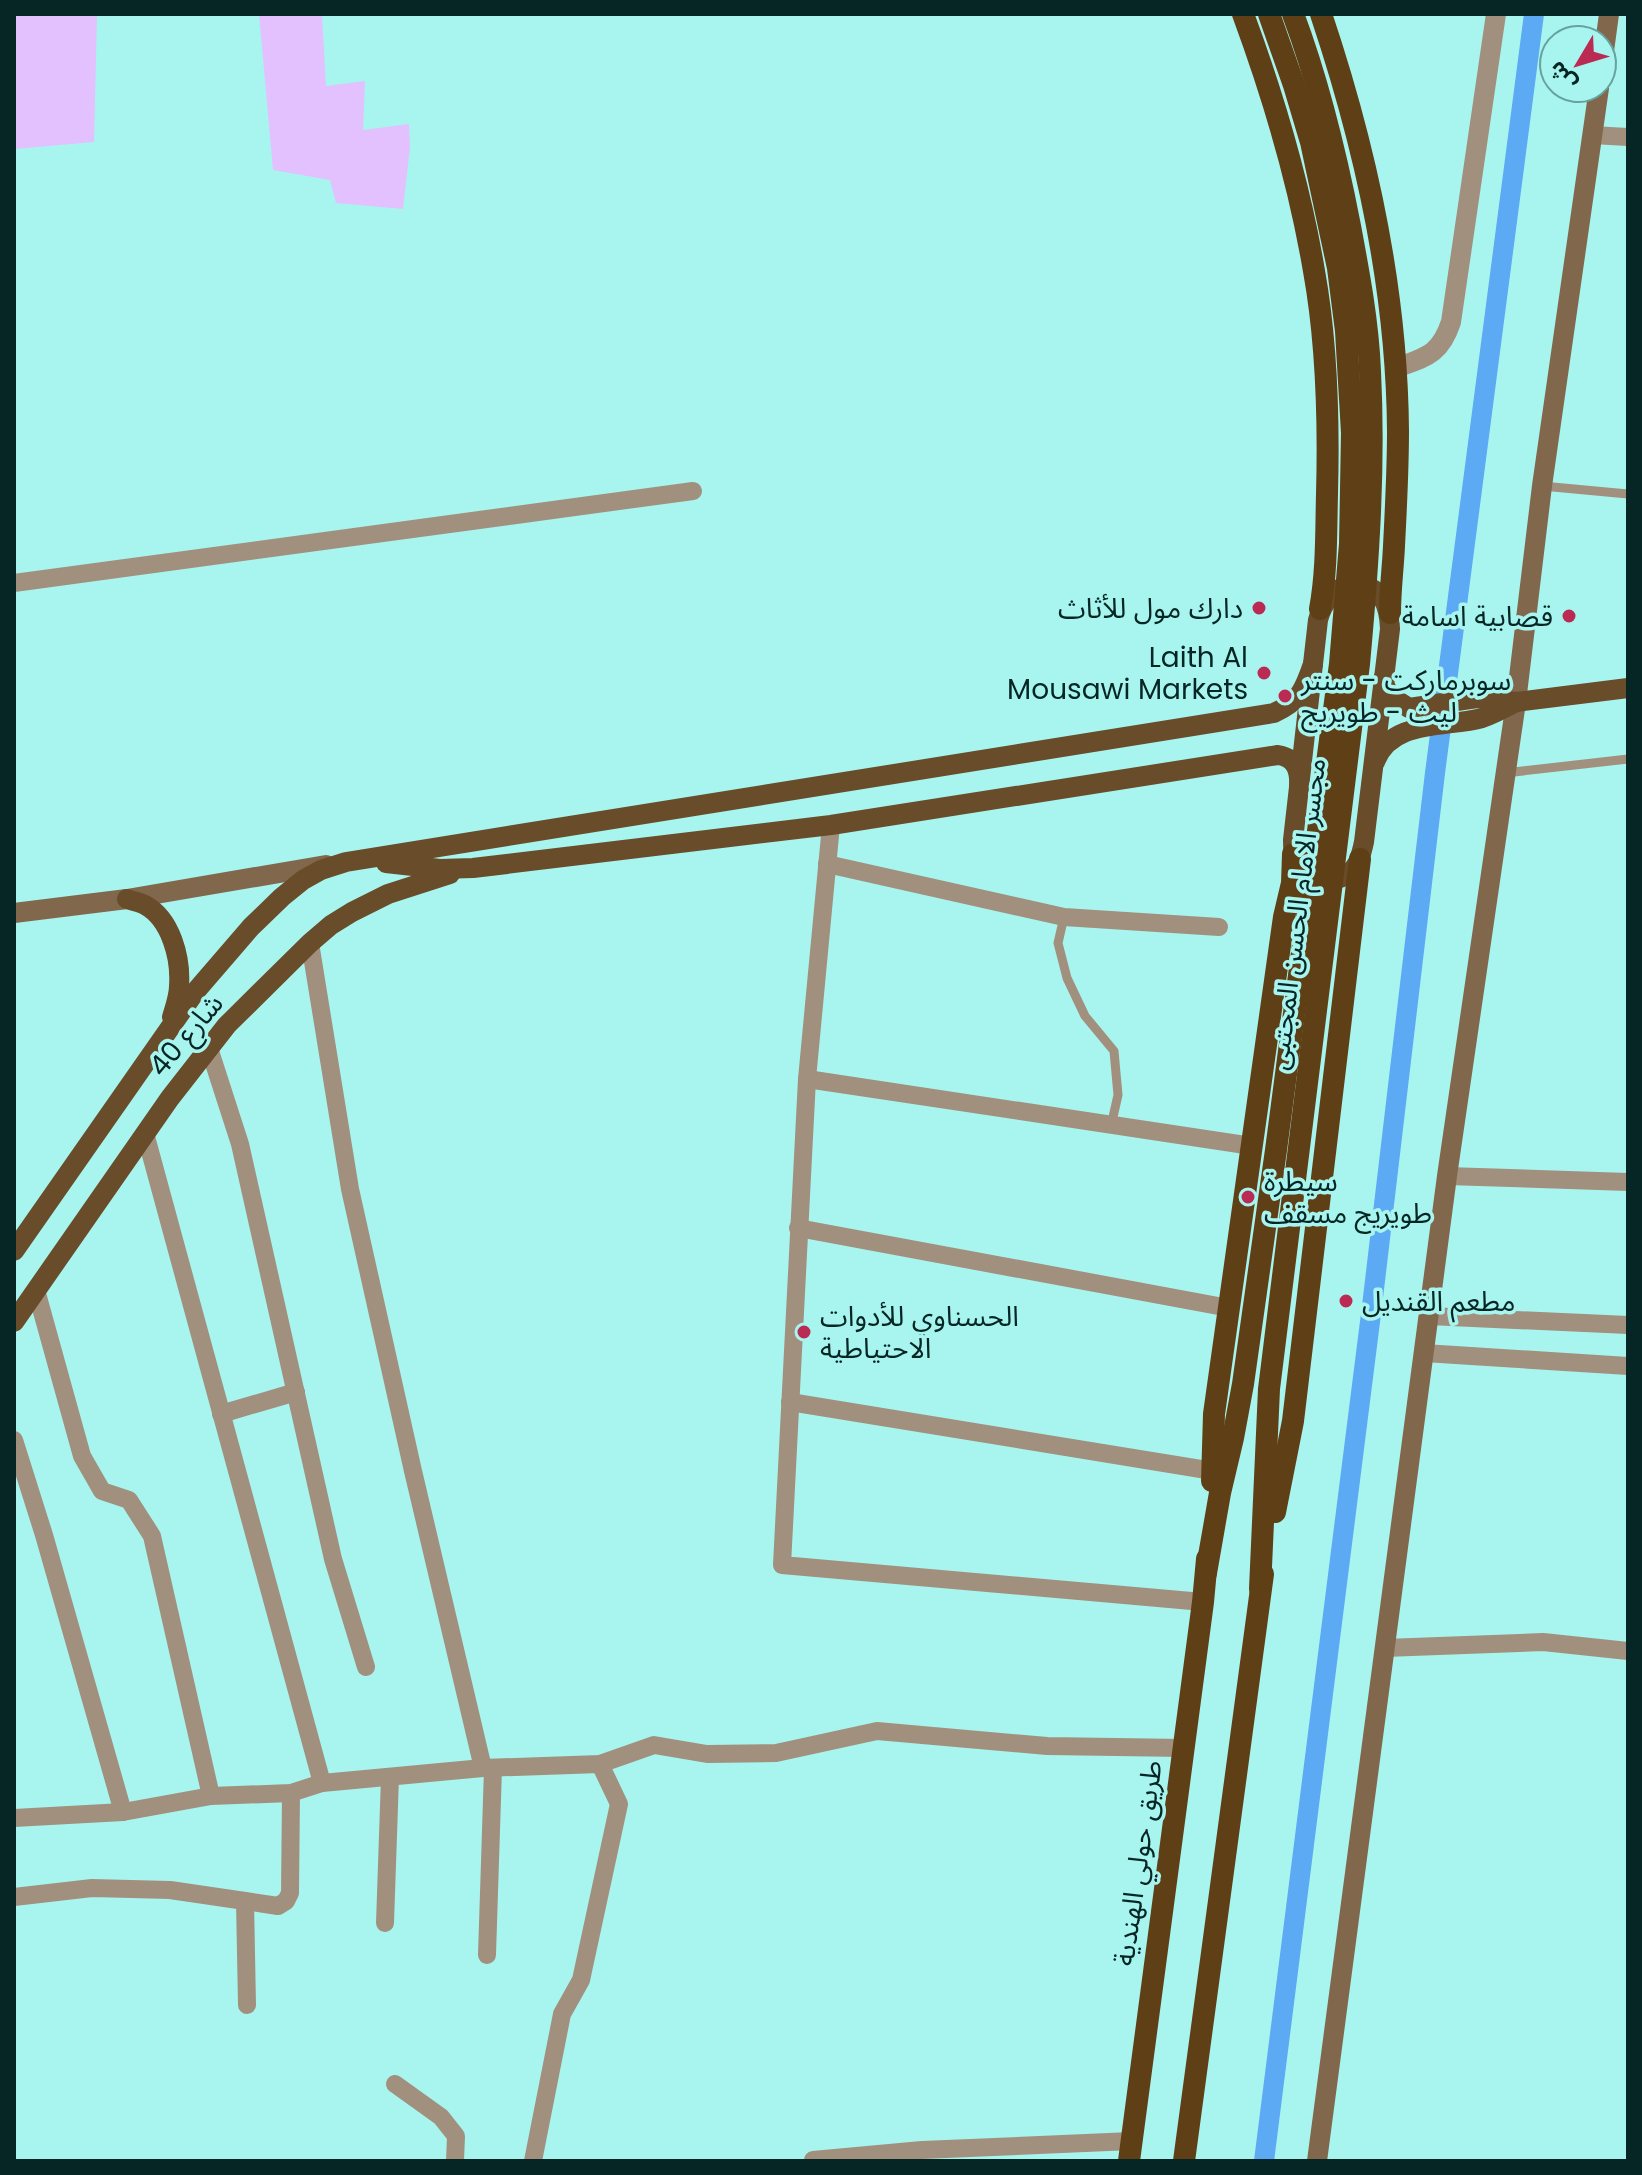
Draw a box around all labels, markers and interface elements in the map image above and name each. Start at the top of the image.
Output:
north arrow [1538,24,1618,104]
text: ش [1541,55,1584,97]
place label: دارك مول للأثاث [1058,589,1243,628]
place label: قصابية اسامة [1402,597,1553,636]
marker: دارك مول للأثاث [1250,599,1268,617]
marker: قصابية اسامة [1560,607,1578,625]
place label: Laith Al Mousawi Markets [1007,638,1248,709]
place label: سوبرماركت - سنتر ليث - طويريج [1300,661,1511,733]
marker: Laith Al Mousawi Markets [1255,664,1273,682]
marker: سوبرماركت - سنتر ليث - طويريج [1276,687,1294,705]
street label: مجسر الامام الحسن المجتبى [1259,756,1336,1072]
street label: شارع 40 [140,985,233,1085]
place label: سيطرة طويريج مسقف [1264,1162,1432,1234]
marker: سيطرة طويريج مسقف [1239,1188,1257,1206]
place label: مطعم القنديل [1362,1282,1516,1323]
marker: مطعم القنديل [1337,1292,1355,1310]
place label: الحسناوي للأدوات الاحتياطية [820,1297,1019,1368]
marker: الحسناوي للأدوات الاحتياطية [795,1323,813,1341]
street label: طريق حولي الهندية [1104,1758,1173,1969]

